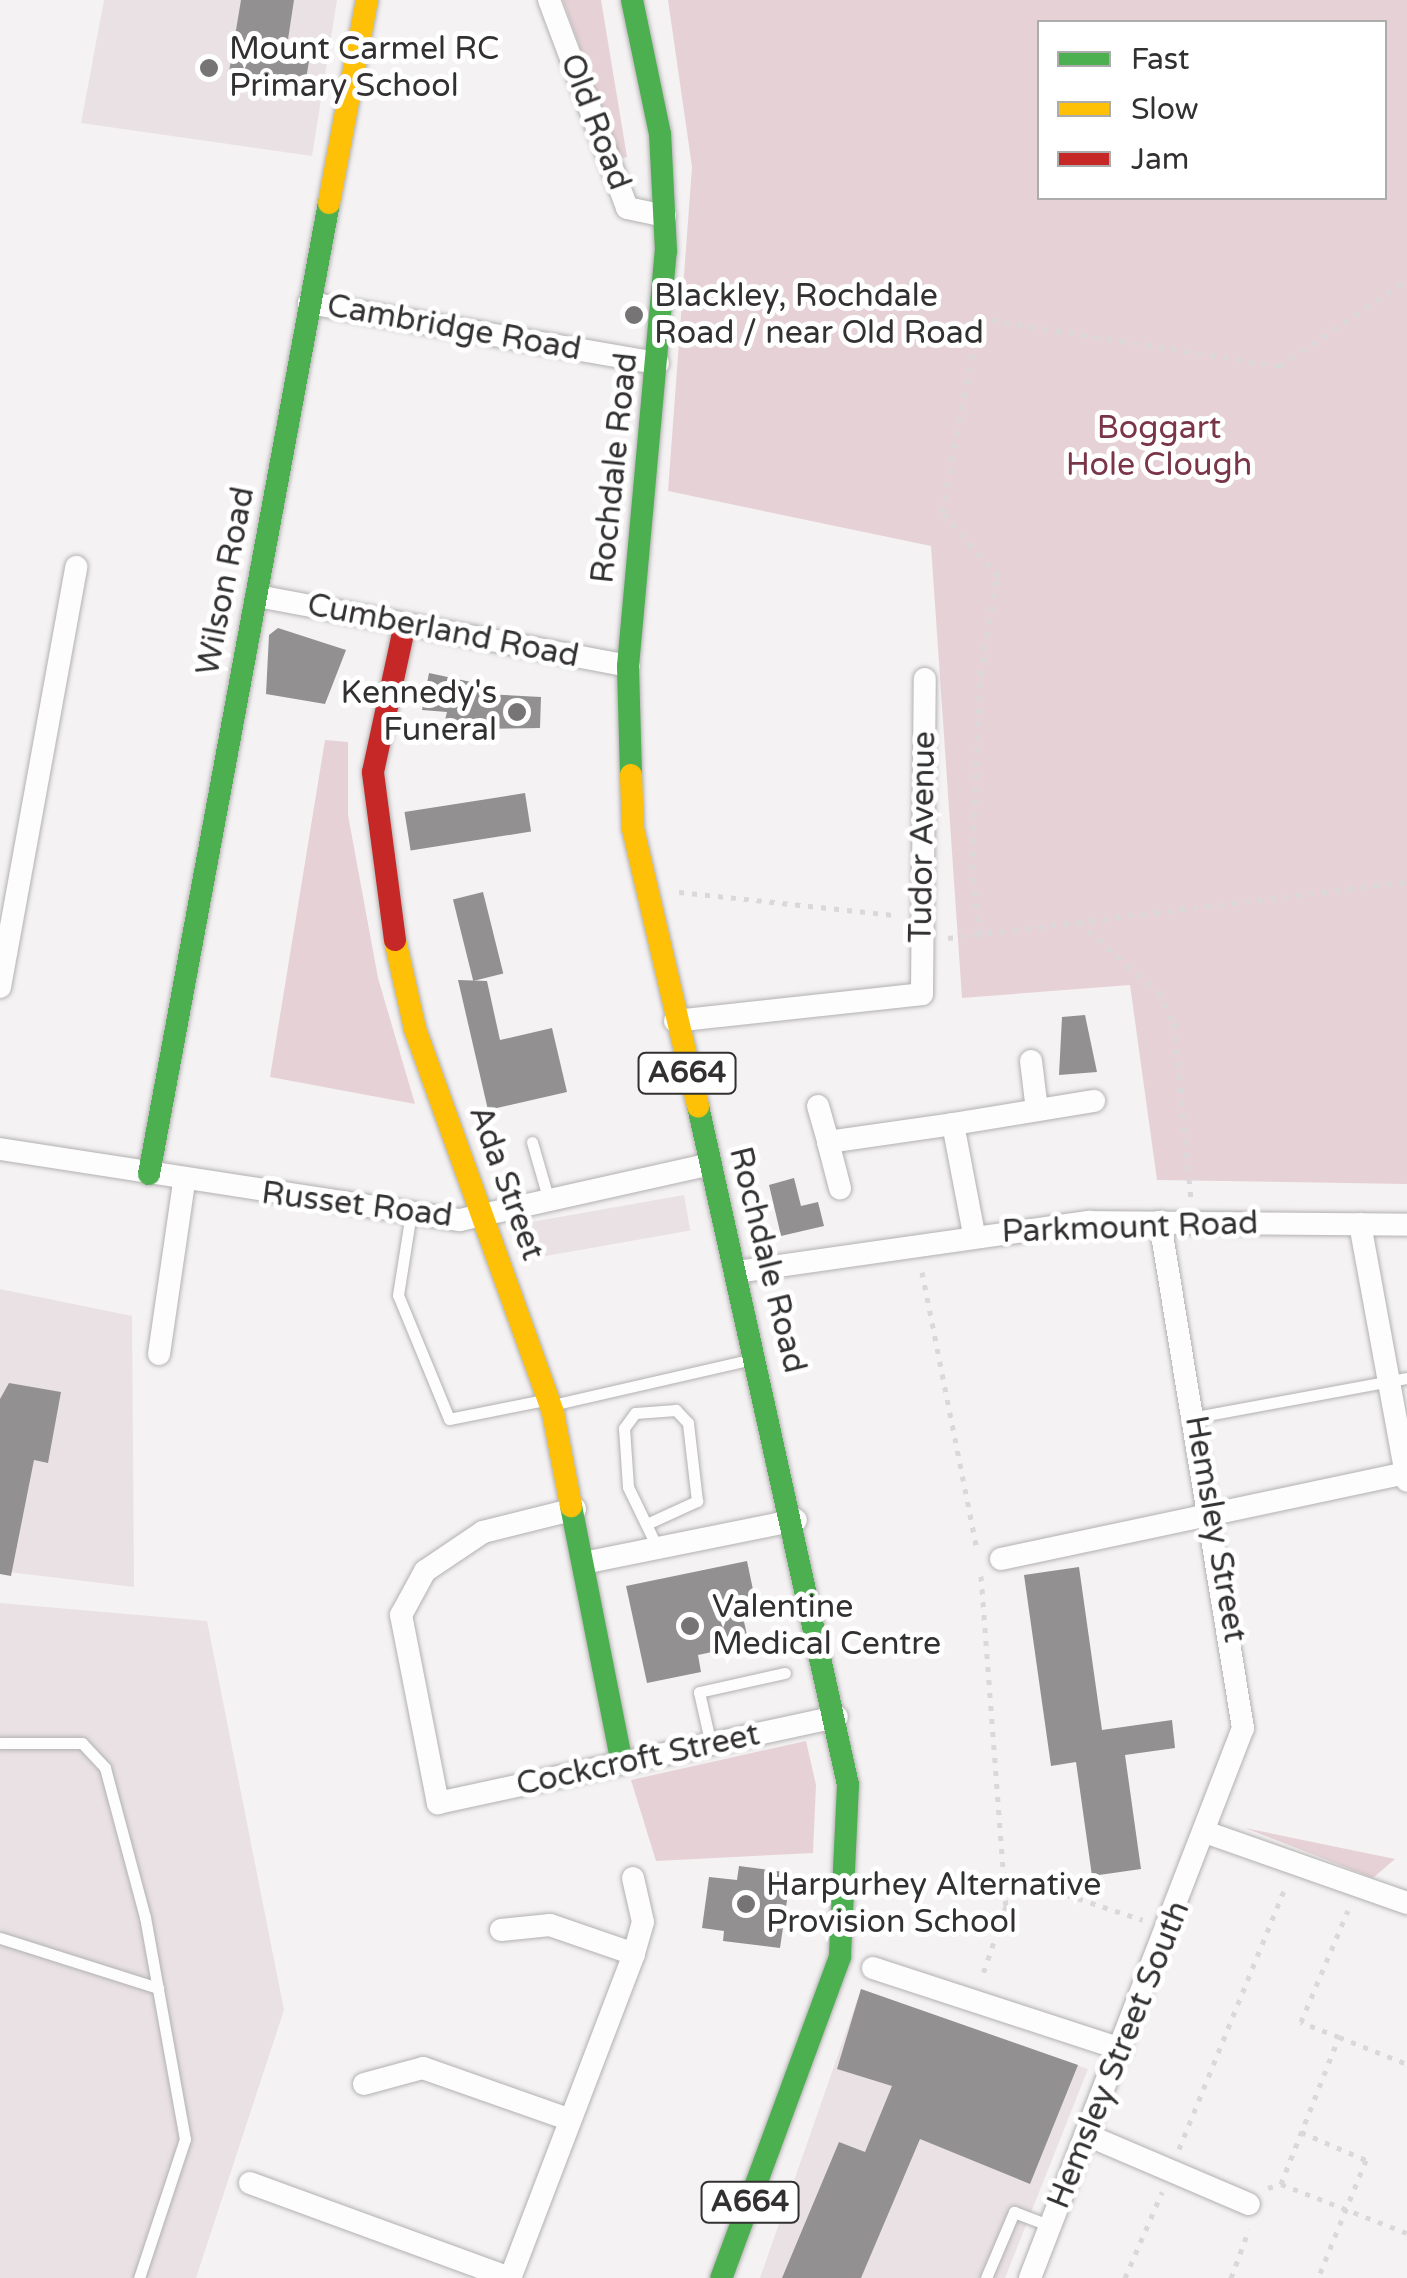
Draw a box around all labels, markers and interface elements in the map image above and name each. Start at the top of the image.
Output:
legend [1037,20,1387,200]
place label: Mount Carmel RC Primary School [229,31,499,106]
text: Fast [1131,41,1190,78]
street label: Old Road [552,49,638,195]
marker: Mount Carmel RC Primary School [198,57,220,79]
text: Slow [1131,91,1199,128]
text: Jam [1131,141,1189,178]
place label: Blackley, Rochdale Road / near Old Road [654,278,984,353]
street label: Cambridge Road [324,287,584,369]
marker: Blackley, Rochdale Road / near Old Road [623,304,645,326]
street label: Rochdale Road [584,351,646,585]
park label: Boggart Hole Clough [1066,410,1252,485]
street label: Wilson Road [189,484,263,678]
street label: Cumberland Road [304,586,582,676]
place label: Kennedy's Funeral [341,675,497,750]
marker: Kennedy's Funeral [506,701,528,723]
street label: Tudor Avenue [902,731,944,943]
road number: A664 [637,1048,737,1098]
street label: Ada Street [460,1101,552,1265]
street label: Rochdale Road [720,1143,814,1377]
street label: Russet Road [259,1174,455,1236]
street label: Parkmount Road [1001,1204,1259,1252]
street label: Hemsley Street [1176,1413,1254,1645]
place label: Valentine Medical Centre [712,1589,941,1664]
marker: Valentine Medical Centre [677,1613,703,1639]
street label: Cockcroft Street [513,1715,763,1805]
place label: Harpurhey Alternative Provision School [766,1867,1101,1942]
marker: Harpurhey Alternative Provision School [735,1893,757,1915]
street label: Hemsley Street South [1040,1896,1198,2214]
road number: A664 [700,2177,800,2227]

